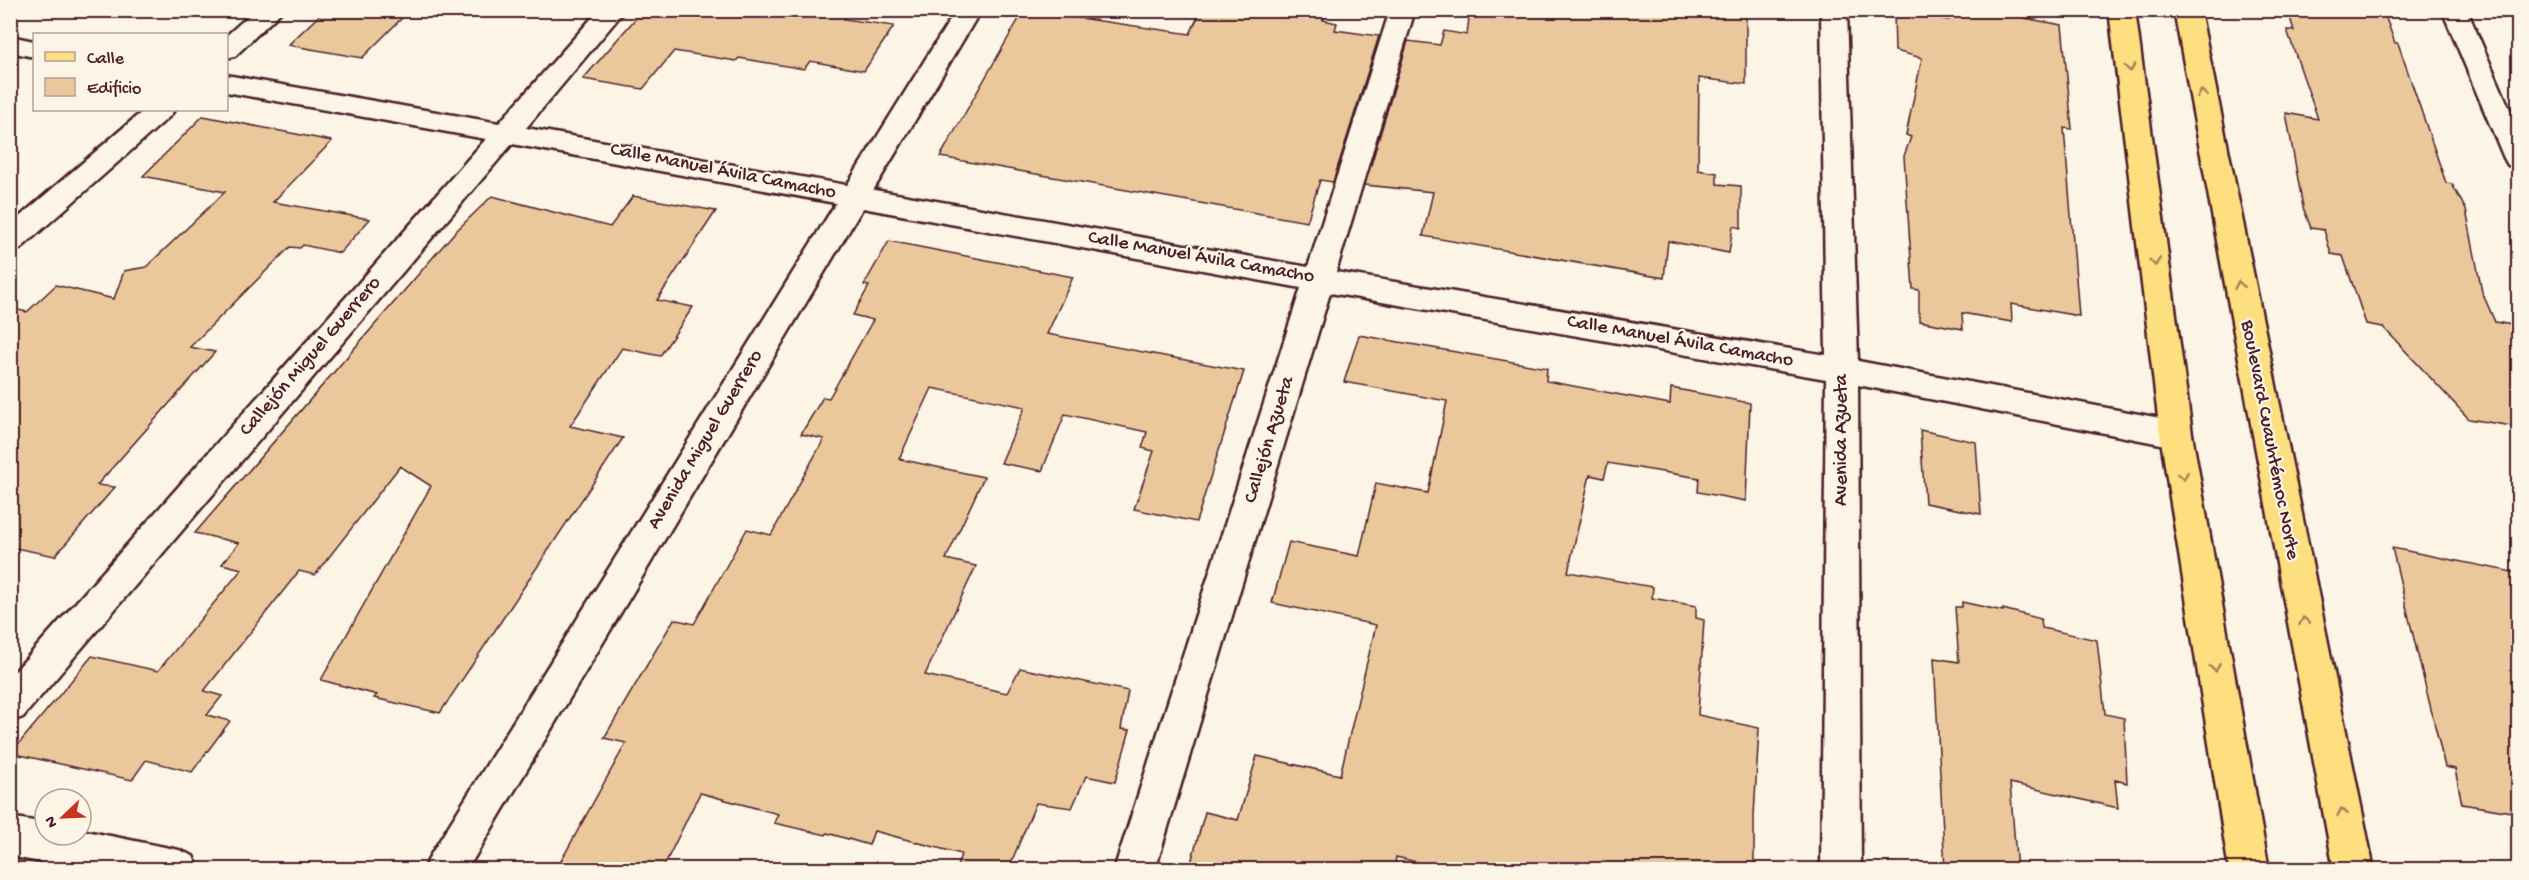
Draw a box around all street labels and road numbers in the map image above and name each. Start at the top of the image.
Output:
street label: Calle Manuel Ávila Camacho [608,137,838,205]
street label: Calle Manuel Ávila Camacho [1086,225,1316,289]
street label: Callejón Miguel Guerrero [235,272,387,442]
street label: Calle Manuel Ávila Camacho [1565,309,1795,373]
street label: Boulevard Cuauhtémoc Norte [2234,317,2304,562]
street label: Avenida Miguel Guerrero [643,346,769,534]
street label: Callejón Azueta [1240,373,1300,506]
street label: Avenida Azueta [1831,373,1854,506]

